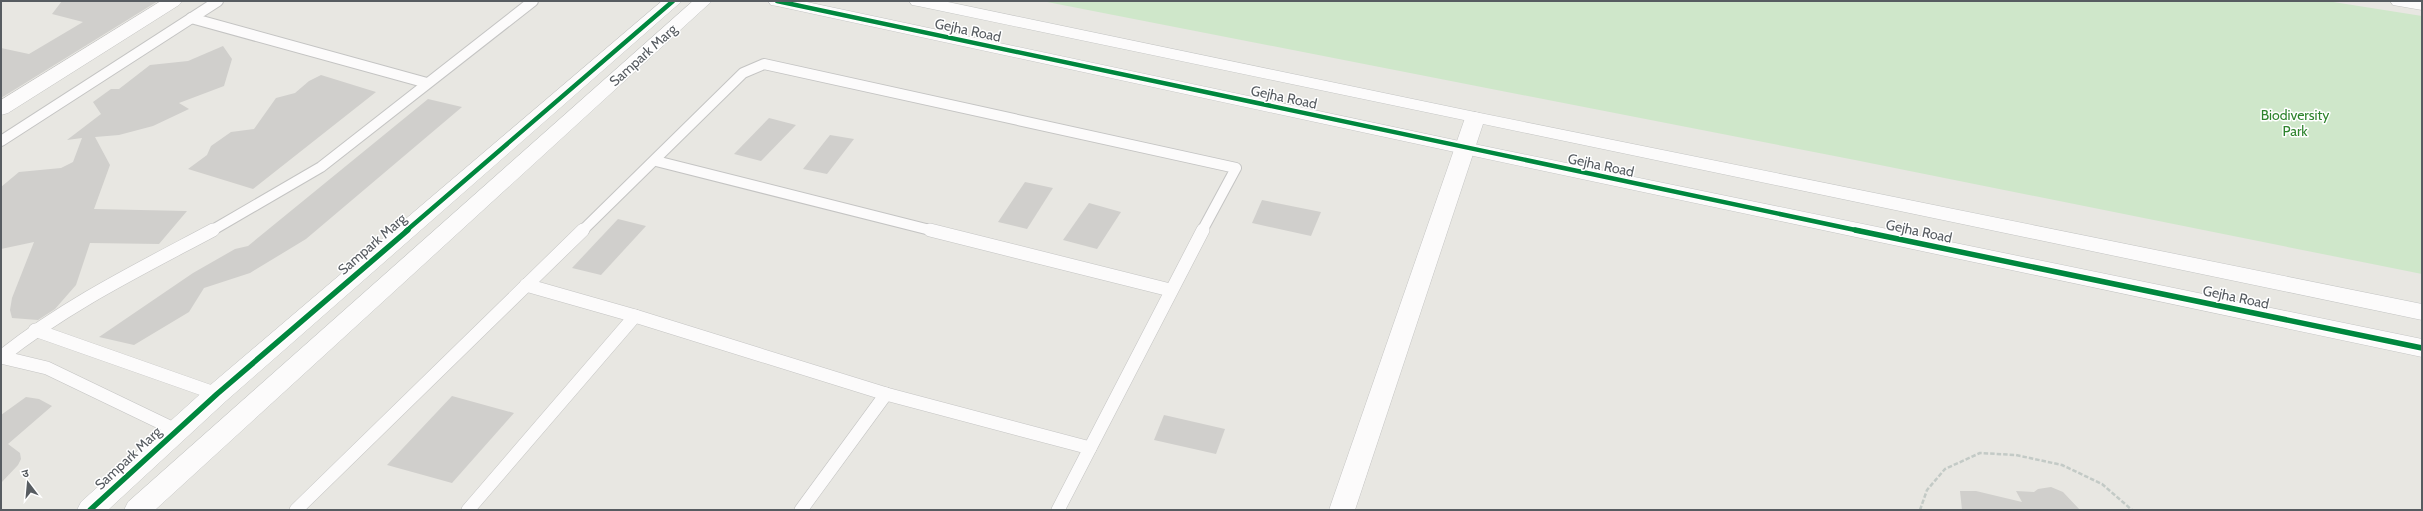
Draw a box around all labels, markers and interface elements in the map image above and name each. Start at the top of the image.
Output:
street label: Gejha Road [933,14,1003,46]
street label: Sampark Marg [605,19,681,90]
street label: Gejha Road [1249,81,1319,113]
park label: Biodiversity Park [2261,106,2329,140]
street label: Gejha Road [1566,149,1636,181]
street label: Sampark Marg [334,209,411,279]
street label: Gejha Road [1884,215,1954,247]
street label: Gejha Road [2201,281,2271,313]
street label: Sampark Marg [91,422,166,494]
north arrow [8,463,48,503]
text: उ [20,466,31,481]

